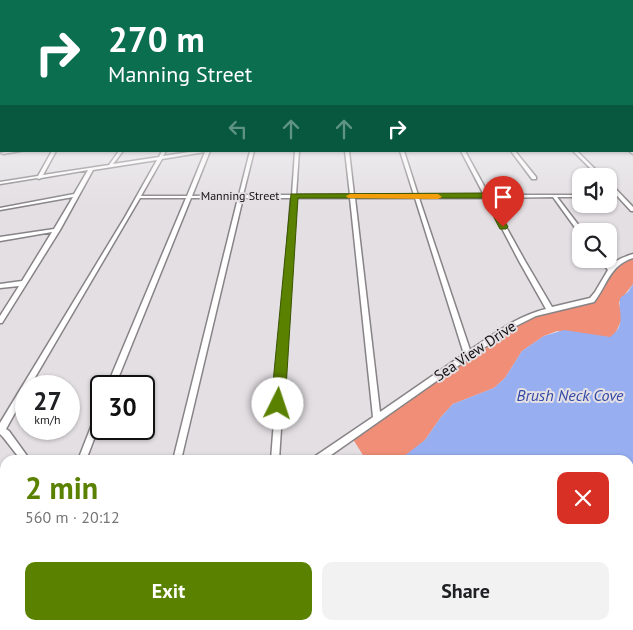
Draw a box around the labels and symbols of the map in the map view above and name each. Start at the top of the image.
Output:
pin [482,176,524,227]
street label: Manning Street [201,188,279,203]
street label: Sea View Drive [430,316,519,385]
speed limit sign: 30 [90,375,155,440]
position arrow [251,377,303,429]
water label: Brush Neck Cove [517,385,624,405]

